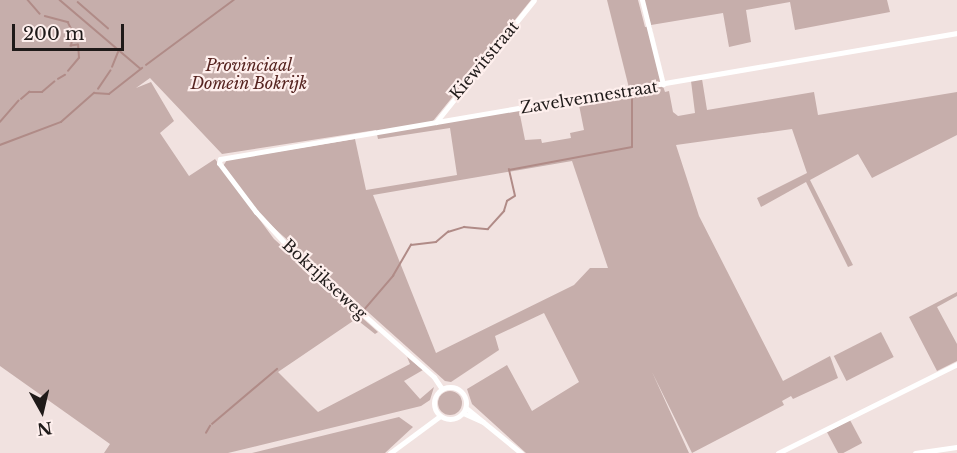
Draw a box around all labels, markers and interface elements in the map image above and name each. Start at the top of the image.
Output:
scale bar [15,12,128,50]
street label: Kiewitstraat [446,17,522,103]
text: 200 m [23,23,84,45]
park label: Provinciaal Domein Bokrijk [191,55,307,93]
street label: Zavelvennestraat [519,77,659,117]
street label: Bokrijkseweg [279,235,371,323]
north arrow [12,381,72,441]
text: N [36,418,53,440]

